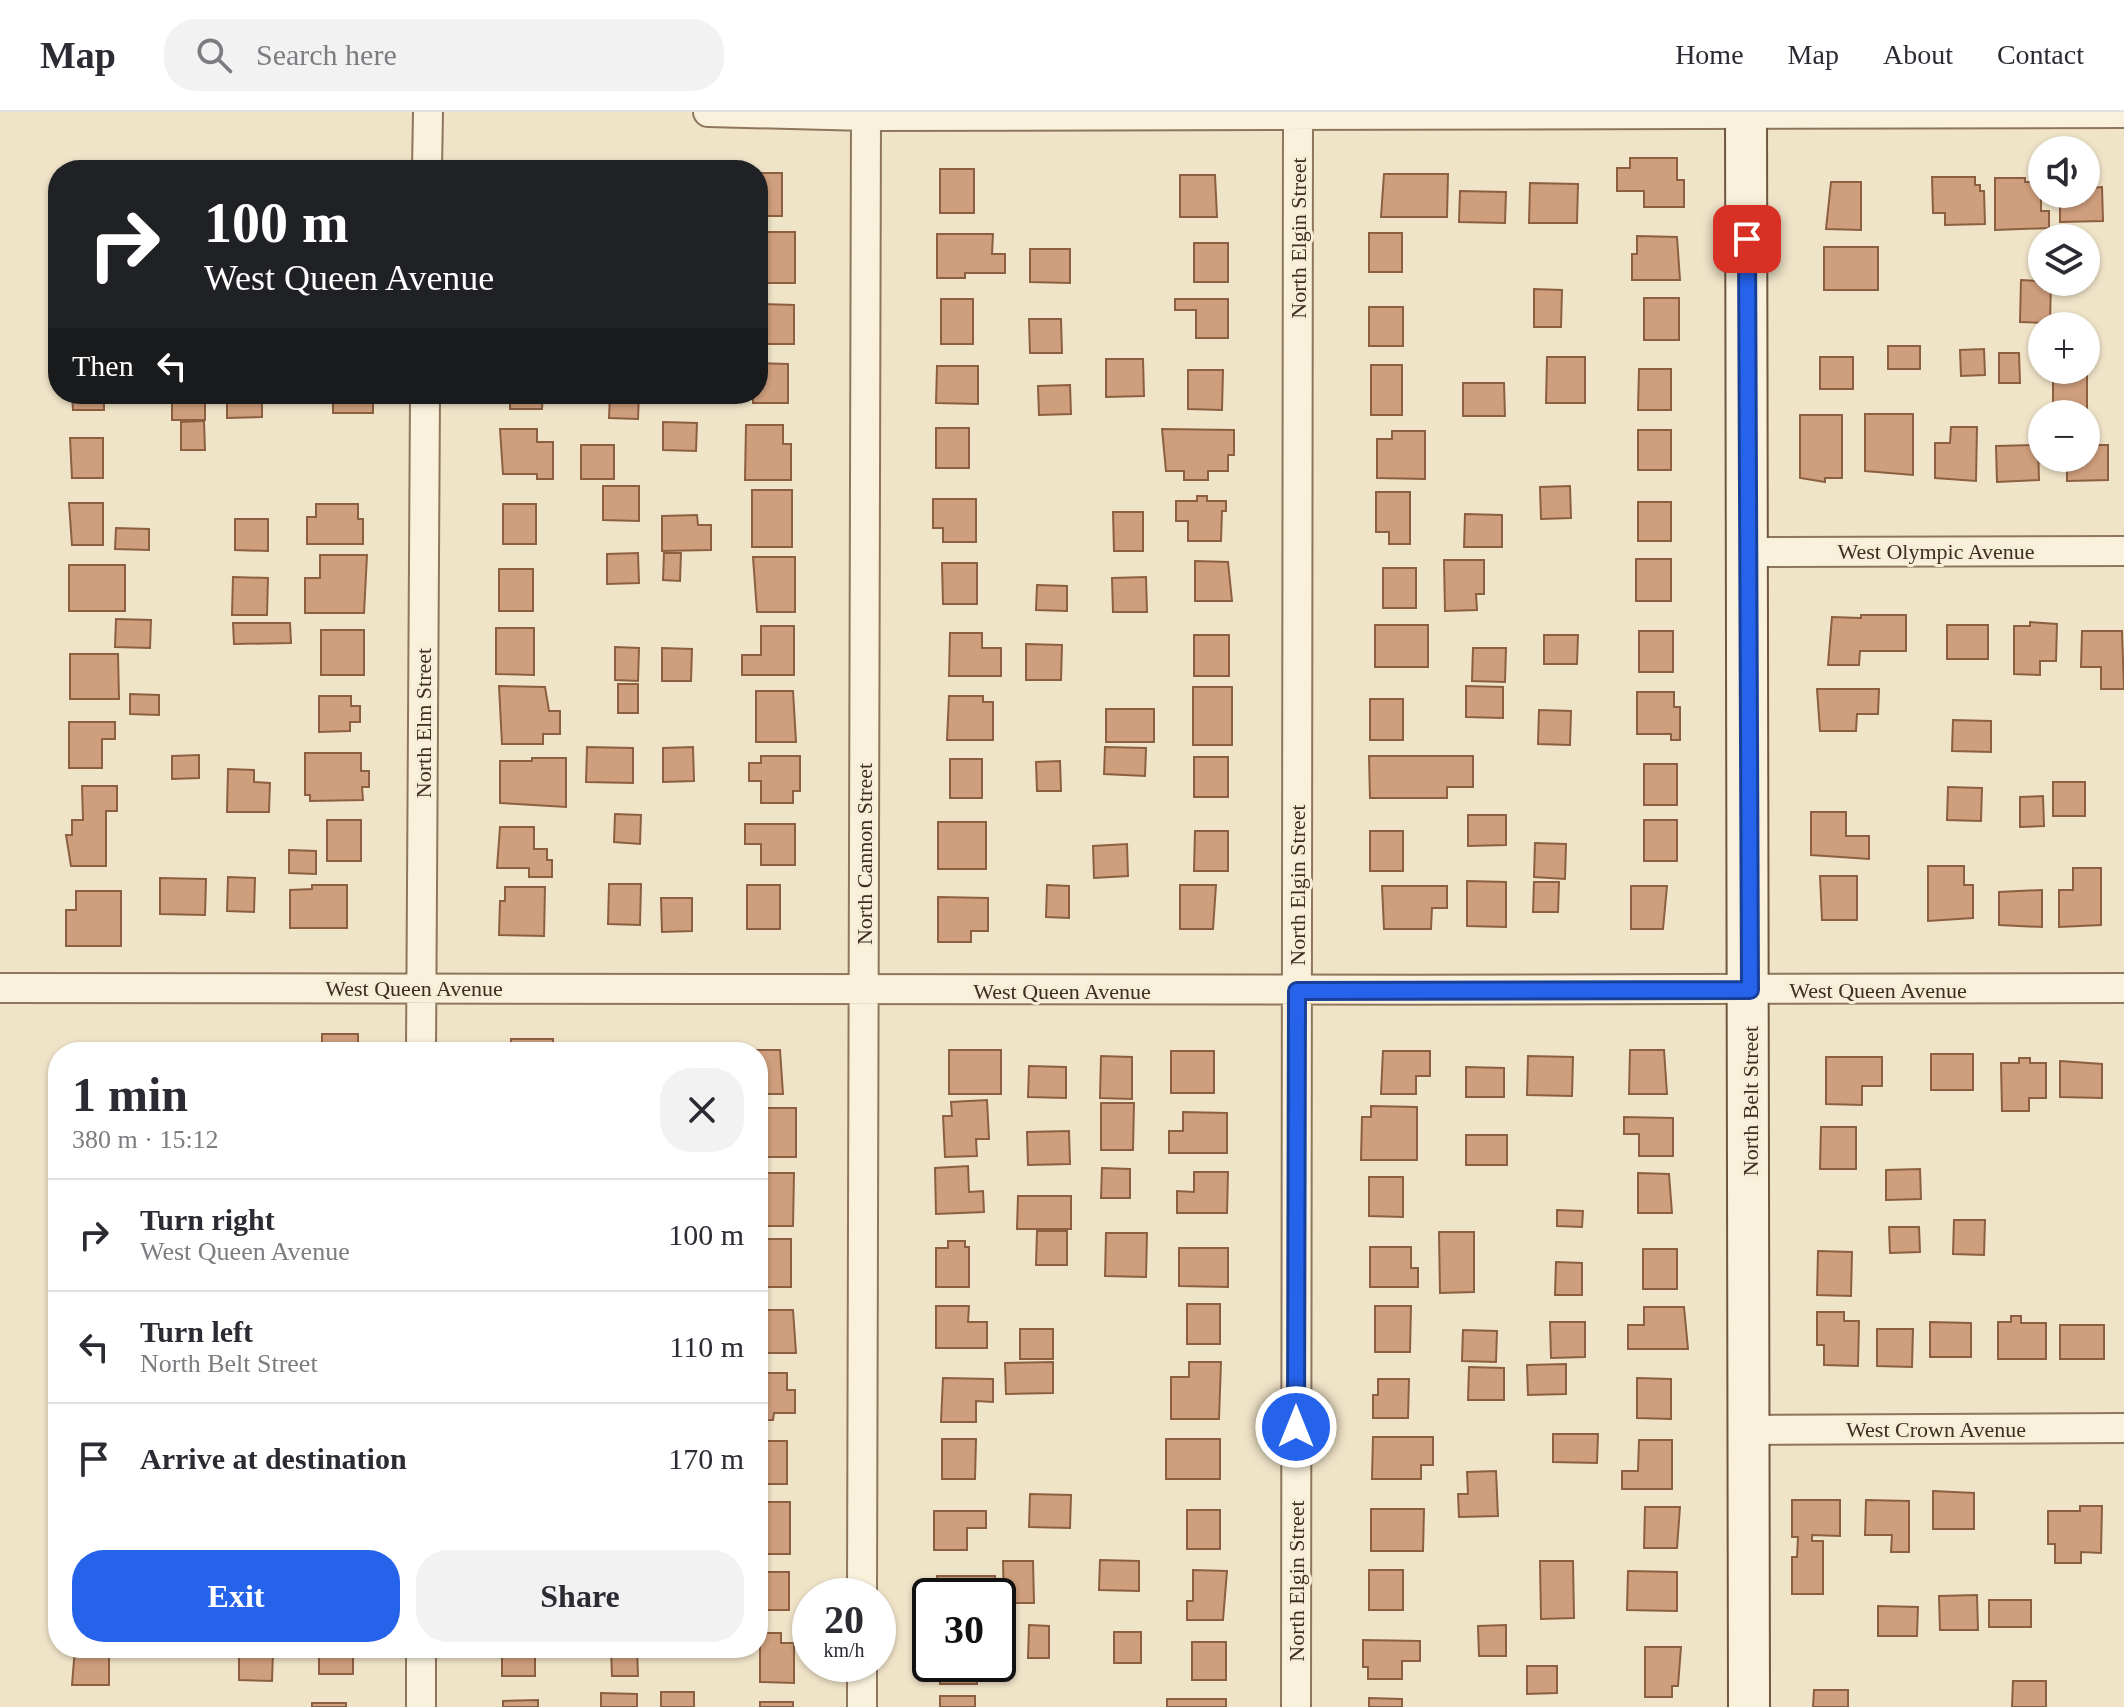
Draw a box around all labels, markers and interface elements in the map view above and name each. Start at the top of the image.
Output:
search box [164,19,724,91]
icon: search [192,33,236,77]
text: Map [40,34,116,76]
text: Search here [256,38,397,71]
text: Home [1675,39,1744,70]
text: Map [1788,39,1839,70]
text: About [1883,39,1953,70]
text: Contact [1997,39,2084,70]
map controls [2028,136,2100,472]
button: sound [2028,136,2100,208]
street label: North Elgin Street [1286,157,1311,319]
icon: right [72,192,176,296]
text: 100 m [204,192,349,254]
pin [1713,205,1781,273]
icon: arrive [1725,217,1769,261]
button: layers [2028,224,2100,296]
text: West Queen Avenue [204,258,494,298]
button: + [2028,312,2100,384]
icon: left [150,344,194,388]
text: Then [72,349,134,382]
button: − [2028,400,2100,472]
street label: West Olympic Avenue [1837,539,2035,564]
street label: North Elm Street [411,648,436,798]
street label: North Cannon Street [852,763,877,945]
street label: North Elgin Street [1285,804,1310,966]
street label: West Queen Avenue [325,976,503,1001]
street label: West Queen Avenue [1789,978,1967,1003]
street label: West Queen Avenue [973,979,1151,1004]
street label: North Belt Street [1738,1026,1763,1176]
text: 1 min [72,1068,188,1121]
button: close [660,1068,744,1152]
text: 380 m · 15:12 [72,1125,219,1154]
text: Turn right [140,1203,275,1236]
icon: right [72,1213,116,1257]
text: 100 m [668,1218,744,1251]
text: West Queen Avenue [140,1237,350,1266]
text: Turn left [140,1315,253,1348]
icon: left [72,1325,116,1369]
text: 110 m [669,1330,744,1363]
text: North Belt Street [140,1349,318,1378]
position arrow [1254,1385,1338,1469]
street label: West Crown Avenue [1846,1417,2026,1442]
icon: arrive [72,1437,116,1481]
text: Arrive at destination [140,1442,407,1475]
text: 170 m [668,1442,744,1475]
street label: North Elgin Street [1284,1500,1309,1662]
button: Exit [72,1550,400,1642]
button: Share [416,1550,744,1642]
speed limit sign: 30 [912,1578,1016,1682]
text: 20 [824,1597,864,1642]
text: km/h [823,1639,865,1661]

